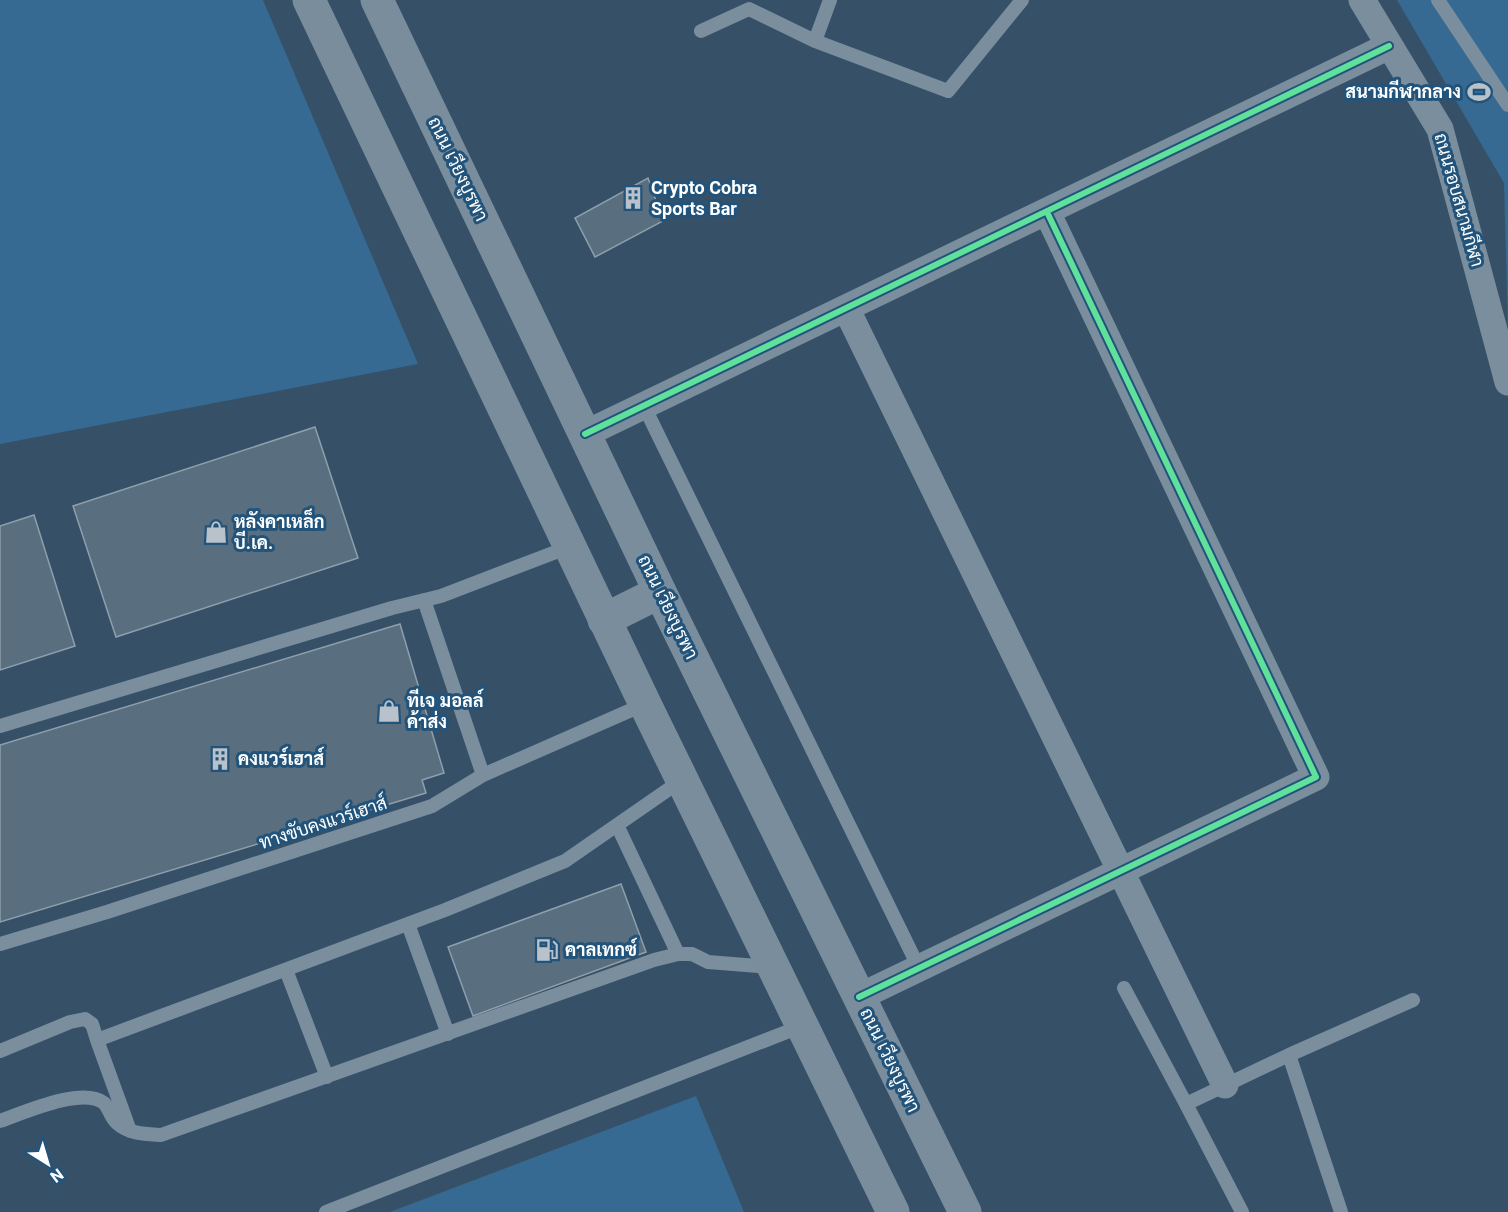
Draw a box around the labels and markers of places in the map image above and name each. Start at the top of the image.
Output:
place label: สนามกีฬากลาง [1345,79,1461,102]
sports icon: สนามกีฬากลาง [1466,79,1492,105]
place label: Crypto Cobra Sports Bar [651,177,758,219]
building icon: Crypto Cobra Sports Bar [620,185,646,211]
place label: หลังคาเหล็ก บี.เค. [234,508,325,553]
shop icon: หลังคาเหล็ก บี.เค. [203,519,229,545]
place label: ทีเจ มอลล์ ค้าส่ง [407,688,484,732]
shop icon: ทีเจ มอลล์ ค้าส่ง [376,698,402,724]
building icon: คงแวร์เฮาส์ [207,746,233,772]
place label: คงแวร์เฮาส์ [238,746,325,769]
fuel station icon: คาลเทกซ์ [534,937,560,963]
place label: คาลเทกซ์ [565,937,638,960]

